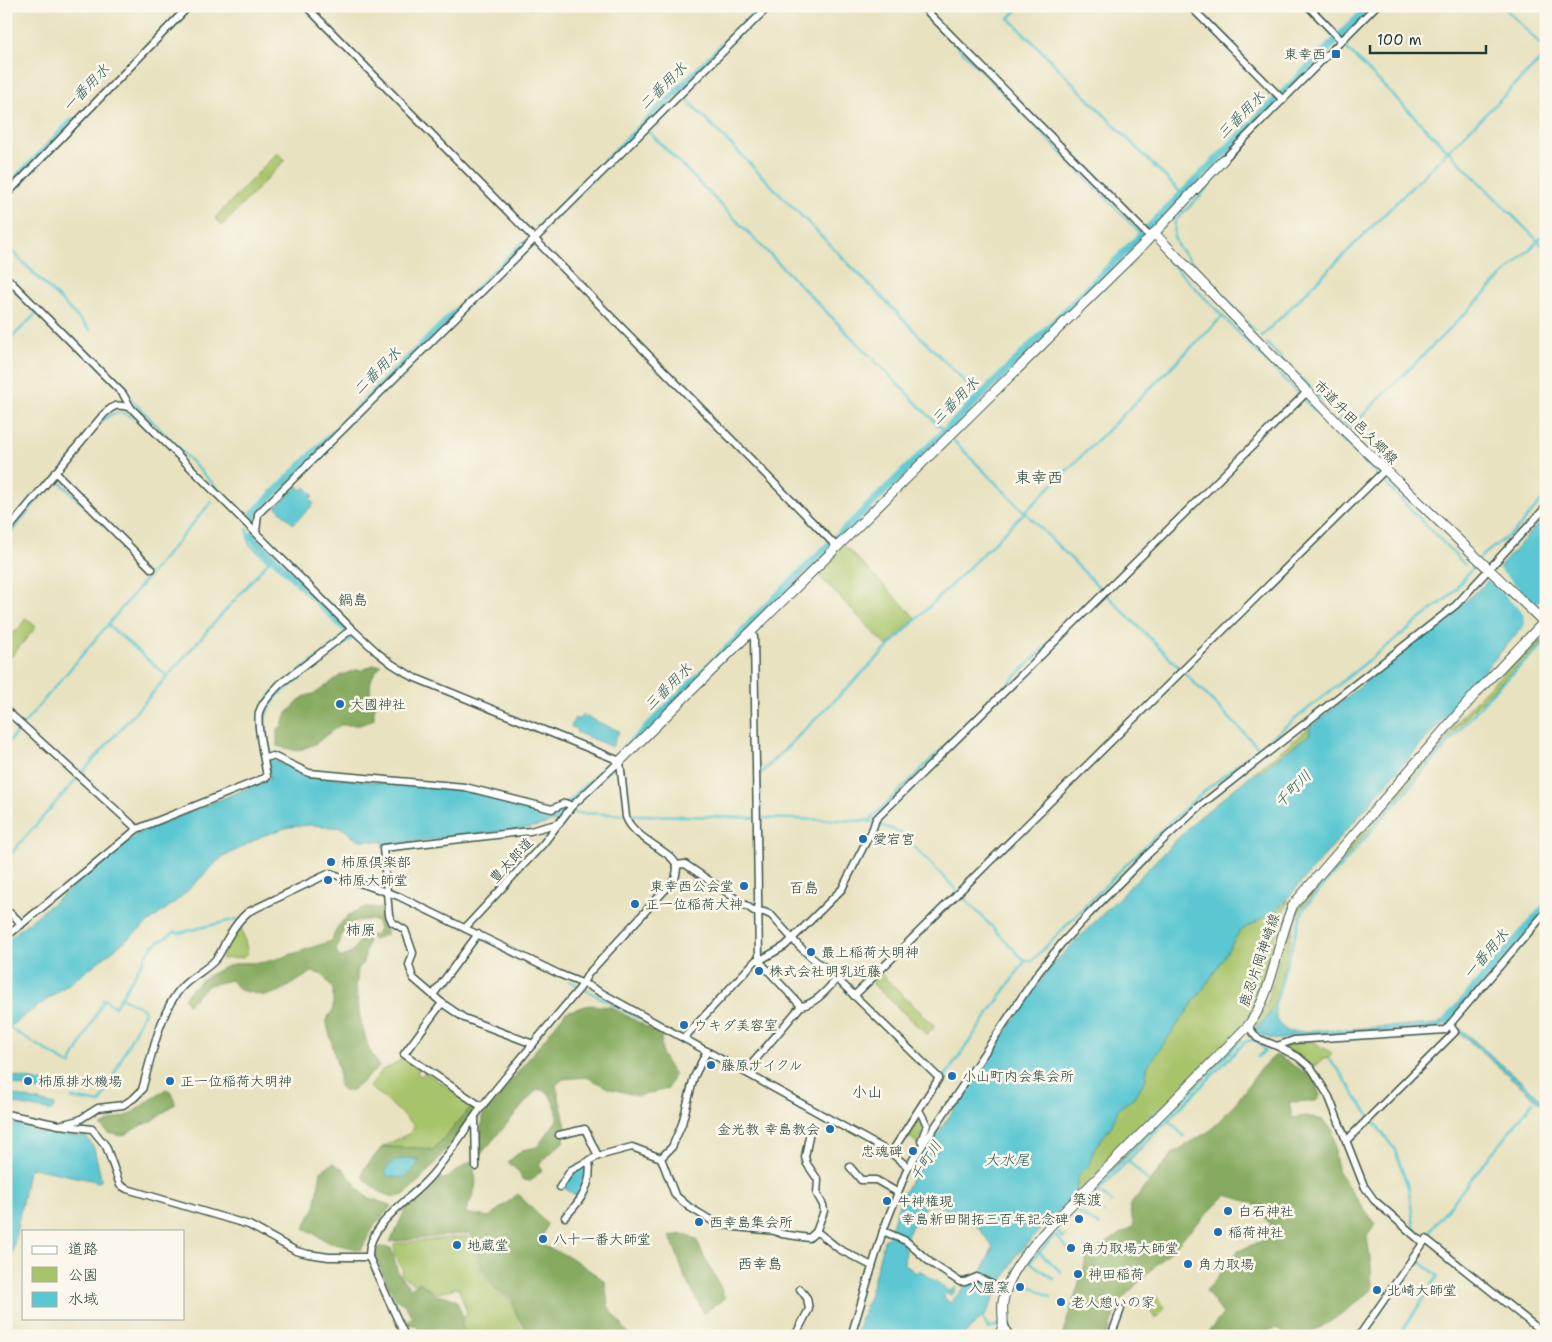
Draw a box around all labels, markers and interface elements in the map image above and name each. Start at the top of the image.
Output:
scale bar [1370,22,1486,54]
text: 100 m [1377,30,1422,50]
place label: 東幸西 [1284,45,1326,63]
marker: 東幸西 [1330,48,1342,60]
water label: 二番用水 [635,58,691,114]
water label: 一番用水 [58,59,114,117]
water label: 三番用水 [1213,87,1269,143]
water label: 二番用水 [349,343,405,399]
water label: 三番用水 [927,373,983,429]
street label: 市道升田邑久郷線 [1310,376,1402,468]
district label: 東幸西 [1015,467,1063,488]
district label: 鍋島 [338,590,368,610]
water label: 三番用水 [640,659,696,715]
place label: 大國神社 [350,695,406,713]
marker: 大國神社 [334,698,346,710]
water label: 千町川 [1270,766,1316,812]
place label: 愛宕宮 [873,830,915,848]
street label: 豊太郎道 [485,833,537,887]
marker: 愛宕宮 [857,833,869,845]
place label: 柿原倶楽部 [341,853,411,871]
marker: 柿原倶楽部 [325,856,337,868]
place label: 柿原大師堂 [338,871,408,889]
marker: 柿原大師堂 [322,874,334,886]
place label: 東幸西公会堂 [650,877,734,895]
district label: 百島 [789,878,819,898]
marker: 東幸西公会堂 [738,880,750,892]
place label: 正一位稲荷大神 [645,895,743,913]
marker: 正一位稲荷大神 [629,898,641,910]
street label: 鹿忍片岡神崎線 [1235,911,1283,1009]
district label: 柿原 [346,920,376,940]
water label: 一番用水 [1459,925,1513,983]
place label: 最上稲荷大明神 [821,943,919,961]
marker: 最上稲荷大明神 [805,946,817,958]
place label: 株式会社明乳近藤 [769,962,881,980]
marker: 株式会社明乳近藤 [753,965,765,977]
place label: ウキダ美容室 [694,1016,778,1034]
marker: ウキダ美容室 [678,1019,690,1031]
place label: 藤原サイクル [721,1056,803,1074]
marker: 藤原サイクル [705,1059,717,1071]
place label: 小山町内会集会所 [962,1067,1074,1085]
marker: 小山町内会集会所 [946,1070,958,1082]
place label: 柿原排水機場 [38,1072,122,1090]
place label: 正一位稲荷大明神 [180,1072,292,1090]
marker: 柿原排水機場 [22,1075,34,1087]
marker: 正一位稲荷大明神 [164,1075,176,1087]
district label: 小山 [852,1082,882,1102]
place label: 金光教 幸島教会 [717,1120,820,1138]
marker: 金光教 幸島教会 [824,1123,836,1135]
water label: 千町川 [905,1137,947,1185]
place label: 忠魂碑 [861,1142,903,1160]
marker: 忠魂碑 [907,1145,919,1157]
water label: 大水尾 [984,1150,1030,1170]
district label: 築渡 [1072,1190,1102,1210]
place label: 牛神権現 [897,1192,953,1210]
marker: 牛神権現 [881,1195,893,1207]
place label: 白石神社 [1238,1202,1294,1220]
marker: 白石神社 [1222,1205,1234,1217]
place label: 幸島新田開拓三百年記念碑 [901,1210,1069,1228]
place label: 西幸島集会所 [709,1213,793,1231]
marker: 幸島新田開拓三百年記念碑 [1073,1213,1085,1225]
marker: 西幸島集会所 [693,1216,705,1228]
place label: 稲荷神社 [1228,1223,1284,1241]
marker: 稲荷神社 [1212,1226,1224,1238]
legend [22,1230,185,1320]
place label: 八十一番大師堂 [553,1230,651,1248]
marker: 八十一番大師堂 [537,1233,549,1245]
place label: 地蔵堂 [467,1236,509,1254]
text: 道路 [68,1239,98,1259]
marker: 地蔵堂 [451,1239,463,1251]
place label: 角力取場大師堂 [1081,1239,1179,1257]
marker: 角力取場大師堂 [1065,1242,1077,1254]
district label: 西幸島 [737,1254,783,1274]
place label: 角力取場 [1198,1255,1254,1273]
marker: 角力取場 [1182,1258,1194,1270]
text: 公園 [68,1265,98,1285]
place label: 神田稲荷 [1088,1265,1144,1283]
marker: 神田稲荷 [1072,1268,1084,1280]
place label: 入屋窯 [968,1278,1010,1296]
marker: 入屋窯 [1014,1281,1026,1293]
place label: 北崎大師堂 [1387,1281,1457,1299]
marker: 北崎大師堂 [1371,1284,1383,1296]
text: 水域 [68,1289,98,1309]
place label: 老人憩いの家 [1071,1293,1155,1311]
marker: 老人憩いの家 [1055,1296,1067,1308]

